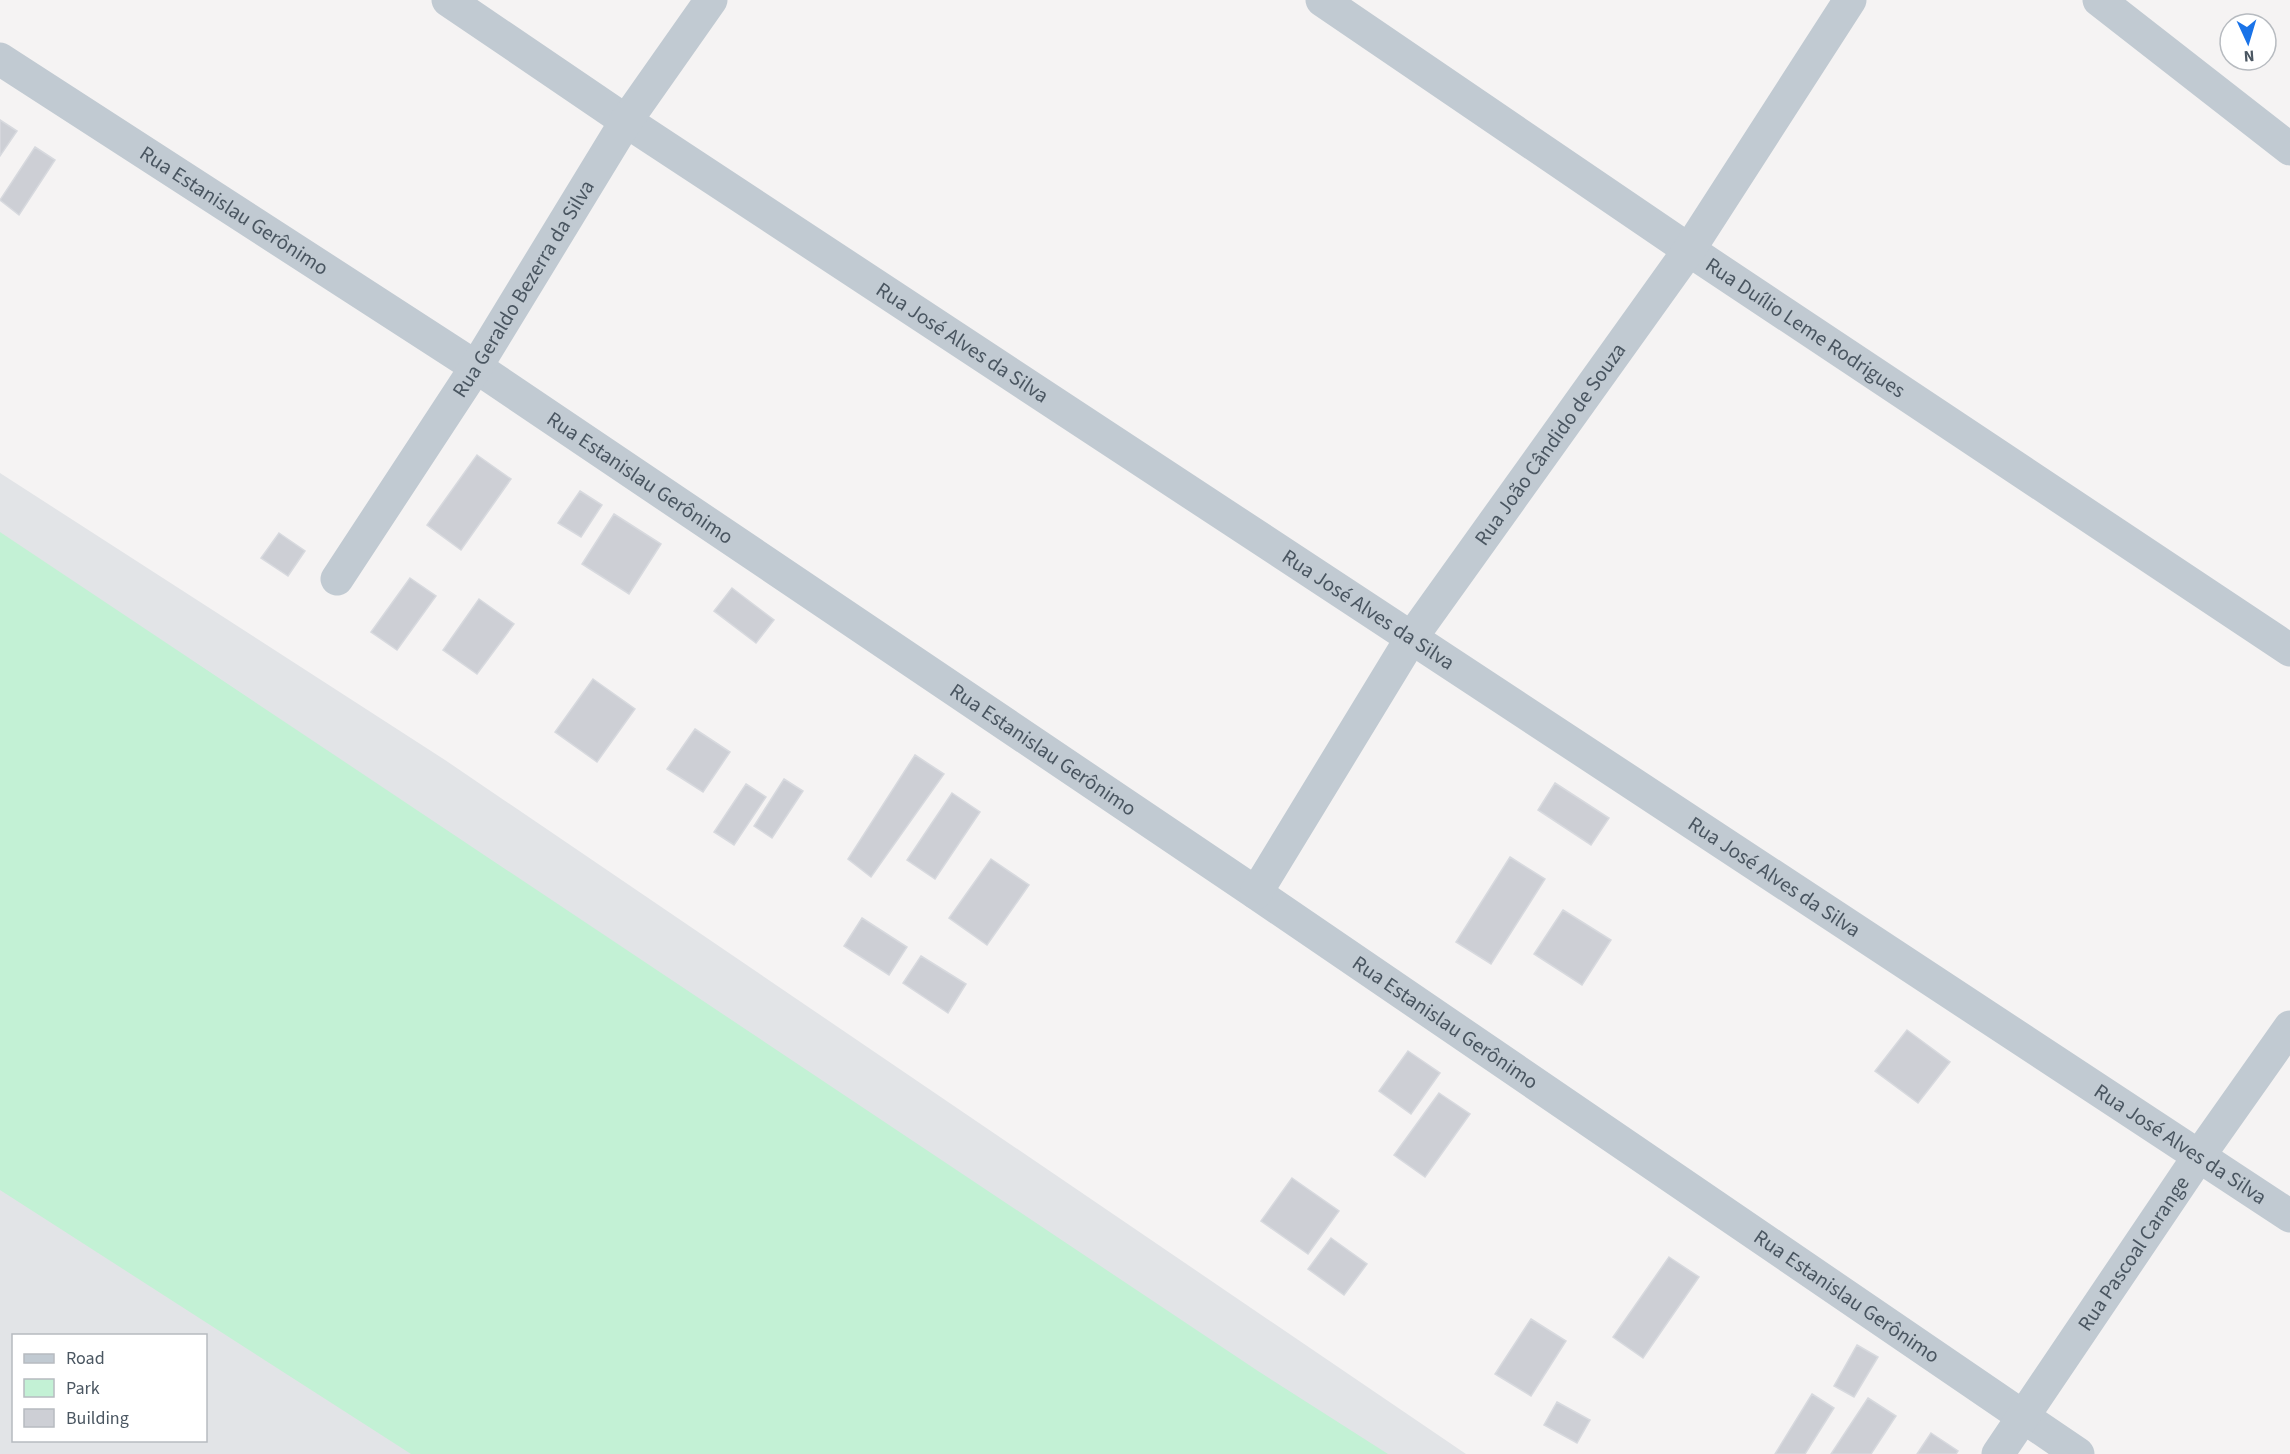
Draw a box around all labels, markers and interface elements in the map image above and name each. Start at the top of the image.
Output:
north arrow [2218,12,2278,72]
text: N [2243,45,2255,67]
street label: Rua Estanislau Gerônimo [134,138,334,283]
street label: Rua Geraldo Bezerra da Silva [445,174,602,403]
street label: Rua Duílio Leme Rodrigues [1699,250,1912,405]
street label: Rua José Alves da Silva [870,275,1055,410]
street label: Rua João Cândido de Souza [1467,337,1633,552]
street label: Rua Estanislau Gerônimo [541,404,740,551]
street label: Rua José Alves da Silva [1276,542,1461,677]
street label: Rua Estanislau Gerônimo [944,676,1142,823]
street label: Rua José Alves da Silva [1682,809,1867,945]
street label: Rua Estanislau Gerônimo [1346,948,1544,1096]
street label: Rua José Alves da Silva [2088,1076,2273,1212]
street label: Rua Pascoal Carange [2070,1170,2196,1337]
street label: Rua Estanislau Gerônimo [1748,1222,1946,1370]
legend [12,1334,207,1442]
text: Road [66,1346,105,1371]
text: Park [66,1376,100,1401]
text: Building [66,1406,129,1431]

